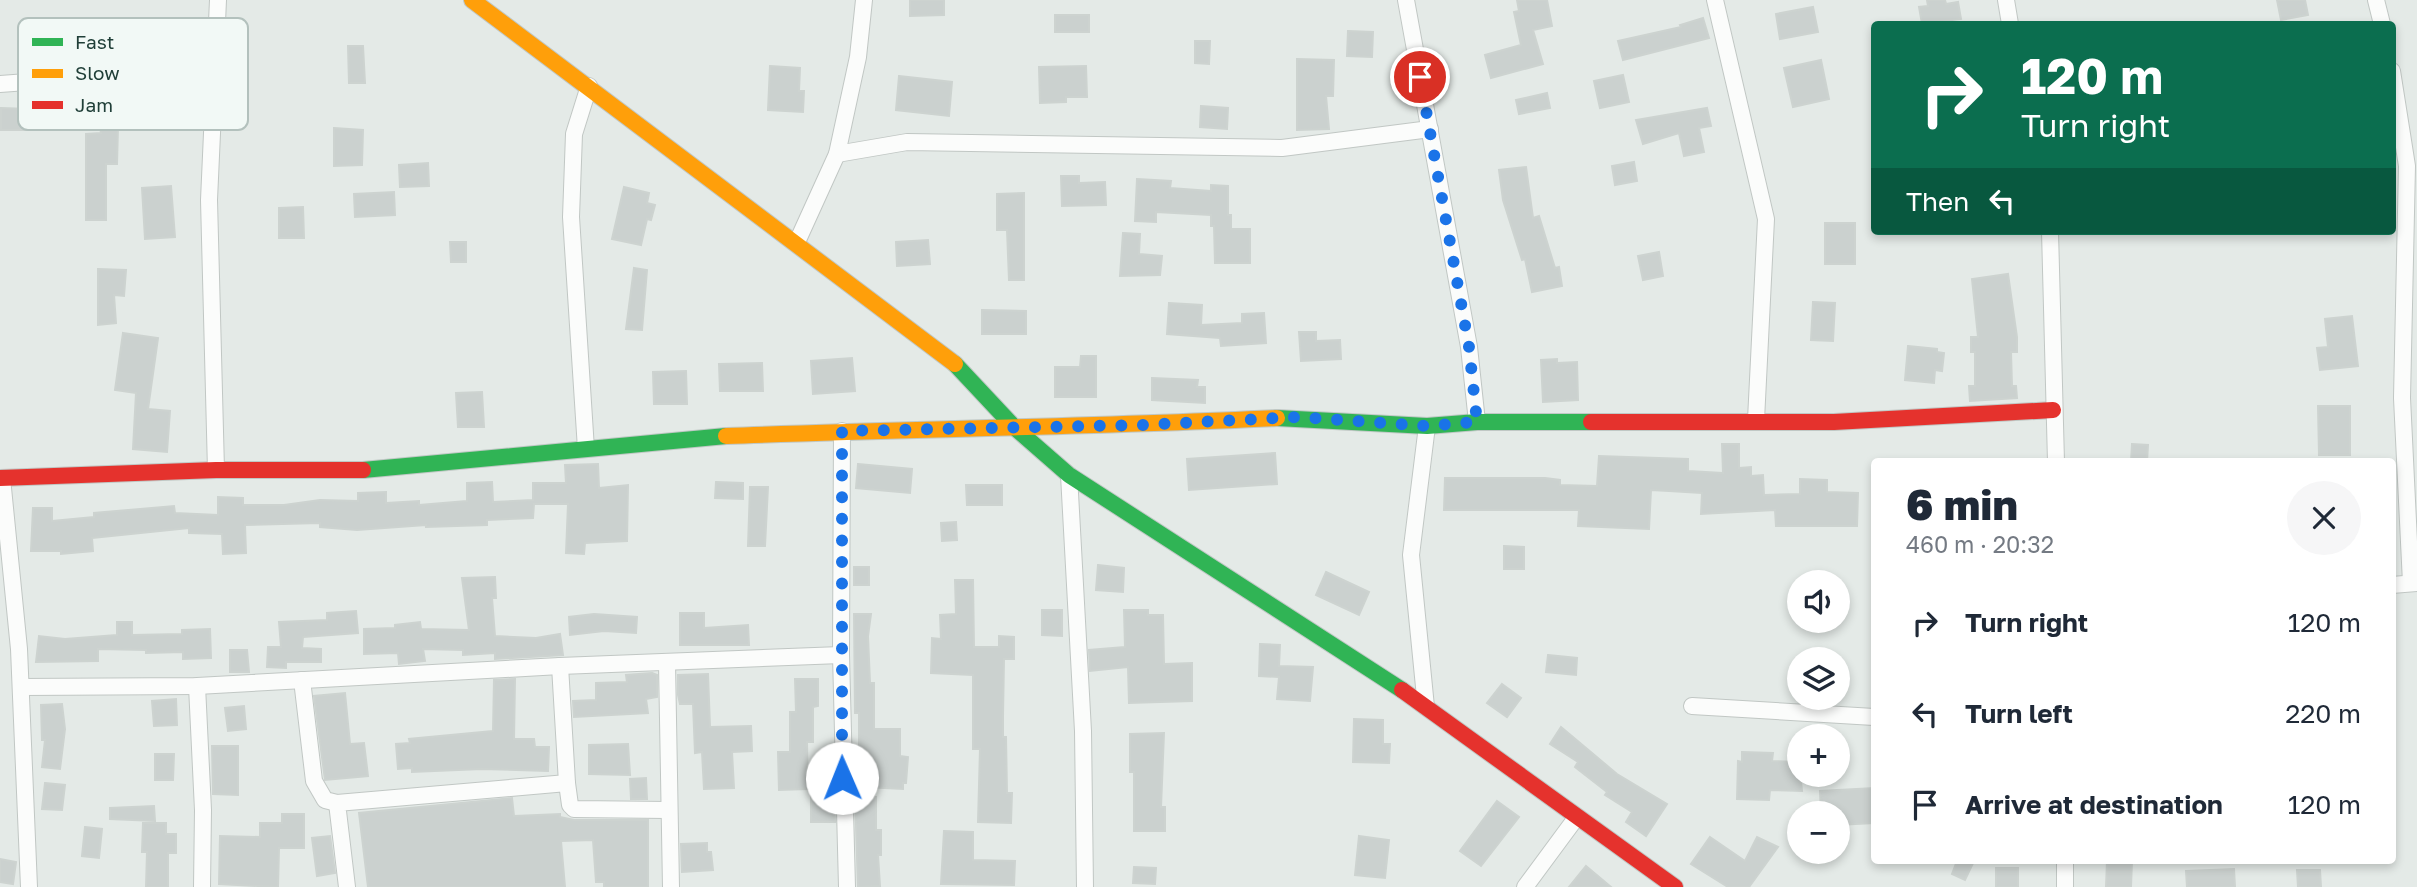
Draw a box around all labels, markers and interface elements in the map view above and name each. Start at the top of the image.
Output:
legend [18,18,248,130]
text: Fast [75,30,114,53]
text: 120 m [2021,46,2163,105]
pin [1390,47,1450,107]
icon: right [1906,49,1997,140]
icon: arrive [1401,58,1439,96]
text: Slow [75,61,120,84]
text: Jam [75,93,113,116]
text: Turn right [2021,106,2170,144]
icon: left [1983,182,2021,220]
text: Then [1906,186,1969,217]
text: 6 min [1906,479,2018,529]
button: close [2287,481,2361,555]
text: 460 m · 20:32 [1906,530,2054,558]
map controls [1787,570,1850,864]
button: sound [1787,570,1850,633]
icon: right [1906,604,1944,642]
text: Turn right [1965,607,2088,638]
text: 120 m [2288,607,2361,638]
button: layers [1787,647,1850,710]
icon: left [1906,695,1944,733]
text: Turn left [1965,698,2073,729]
text: 220 m [2285,698,2361,729]
button: + [1787,724,1850,787]
position arrow [805,741,879,815]
icon: arrive [1906,786,1944,824]
text: Arrive at destination [1965,789,2223,820]
text: 120 m [2288,789,2361,820]
button: − [1787,801,1850,864]

